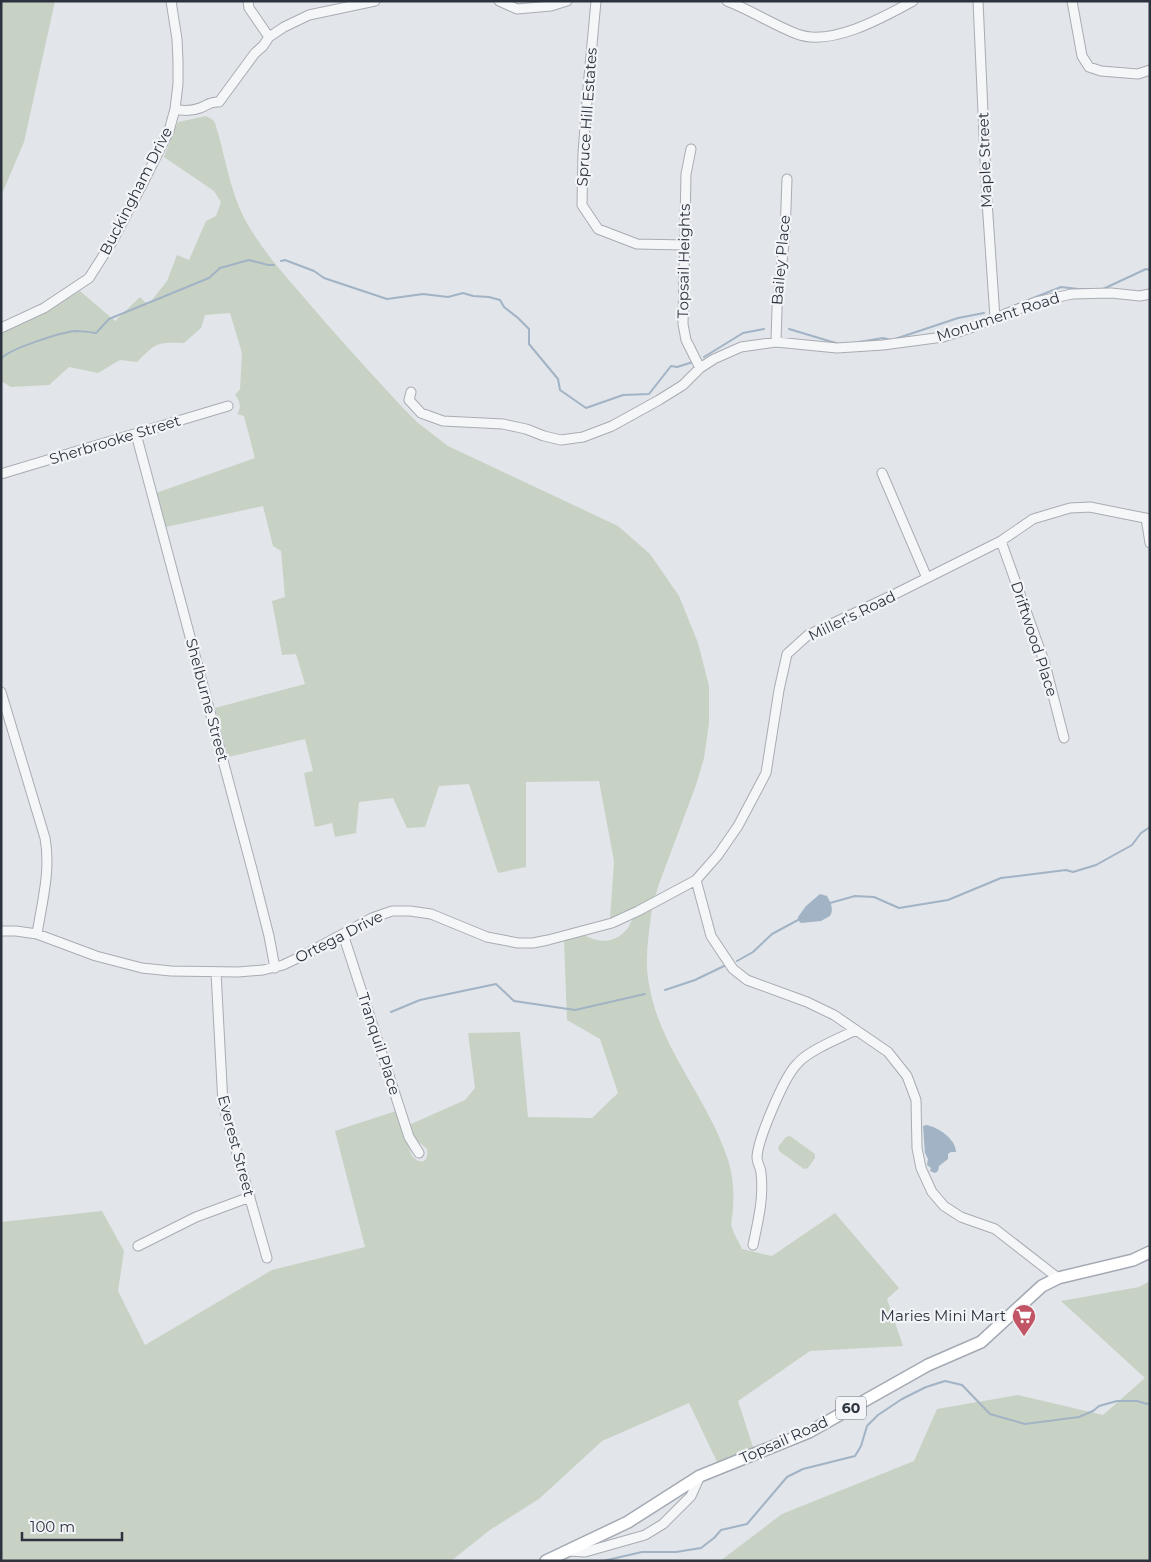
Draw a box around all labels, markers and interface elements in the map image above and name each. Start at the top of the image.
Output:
street label: Spruce Hill Estates [572,47,601,187]
street label: Maple Street [973,112,996,208]
street label: Buckingham Drive [95,124,176,258]
street label: Topsail Heights [673,204,694,318]
street label: Bailey Place [767,214,794,306]
street label: Monument Road [934,288,1062,345]
street label: Sherbrooke Street [47,411,183,469]
street label: Driftwood Place [1007,579,1062,699]
street label: Miller's Road [805,586,899,645]
street label: Shelburne Street [182,636,233,764]
street label: Ortega Drive [292,906,386,967]
street label: Tranquil Place [354,990,405,1097]
street label: Everest Street [214,1093,259,1199]
supermarket icon: Maries Mini Mart [1011,1303,1037,1337]
place label: Maries Mini Mart [881,1306,1006,1325]
road number: 60 [836,1396,866,1420]
street label: Topsail Road [737,1412,831,1467]
scale bar [22,1510,122,1542]
text: 100 m [30,1517,75,1536]

